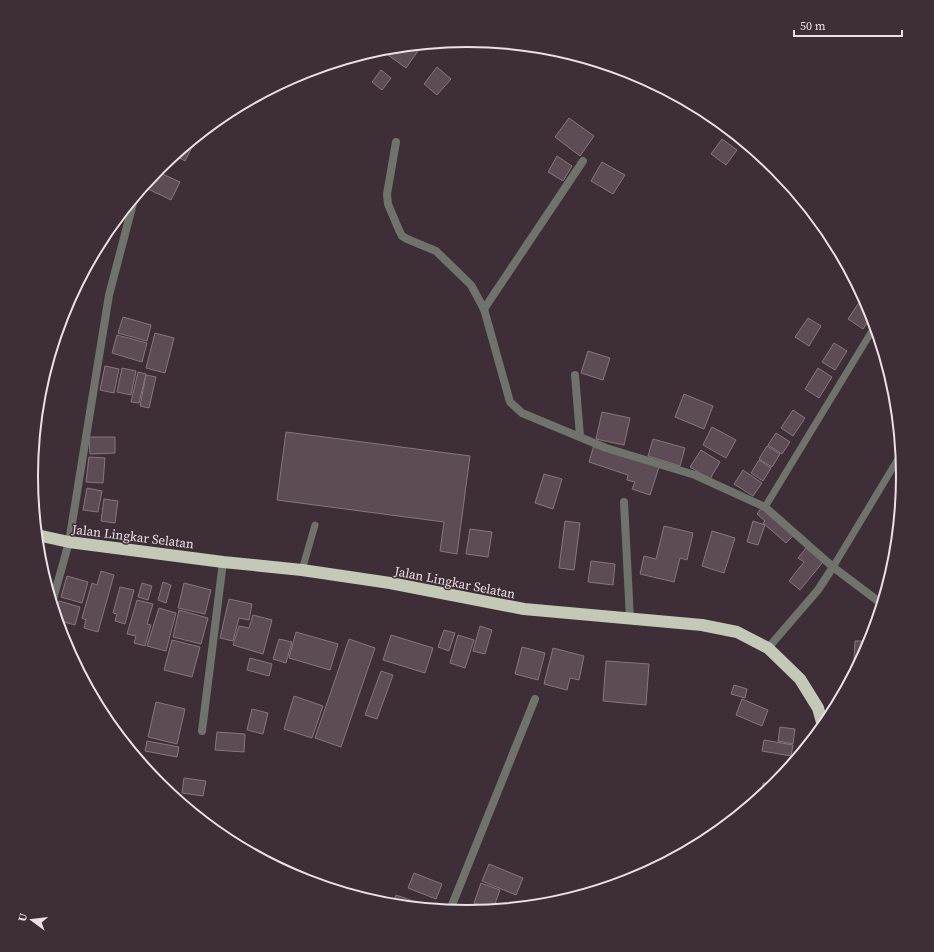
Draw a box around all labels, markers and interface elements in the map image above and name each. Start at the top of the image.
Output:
scale bar [794,12,902,38]
text: 50 m [800,18,826,34]
street label: Jalan Lingkar Selatan [70,520,195,552]
street label: Jalan Lingkar Selatan [392,562,517,603]
north arrow [12,900,52,940]
text: U [15,912,31,923]

